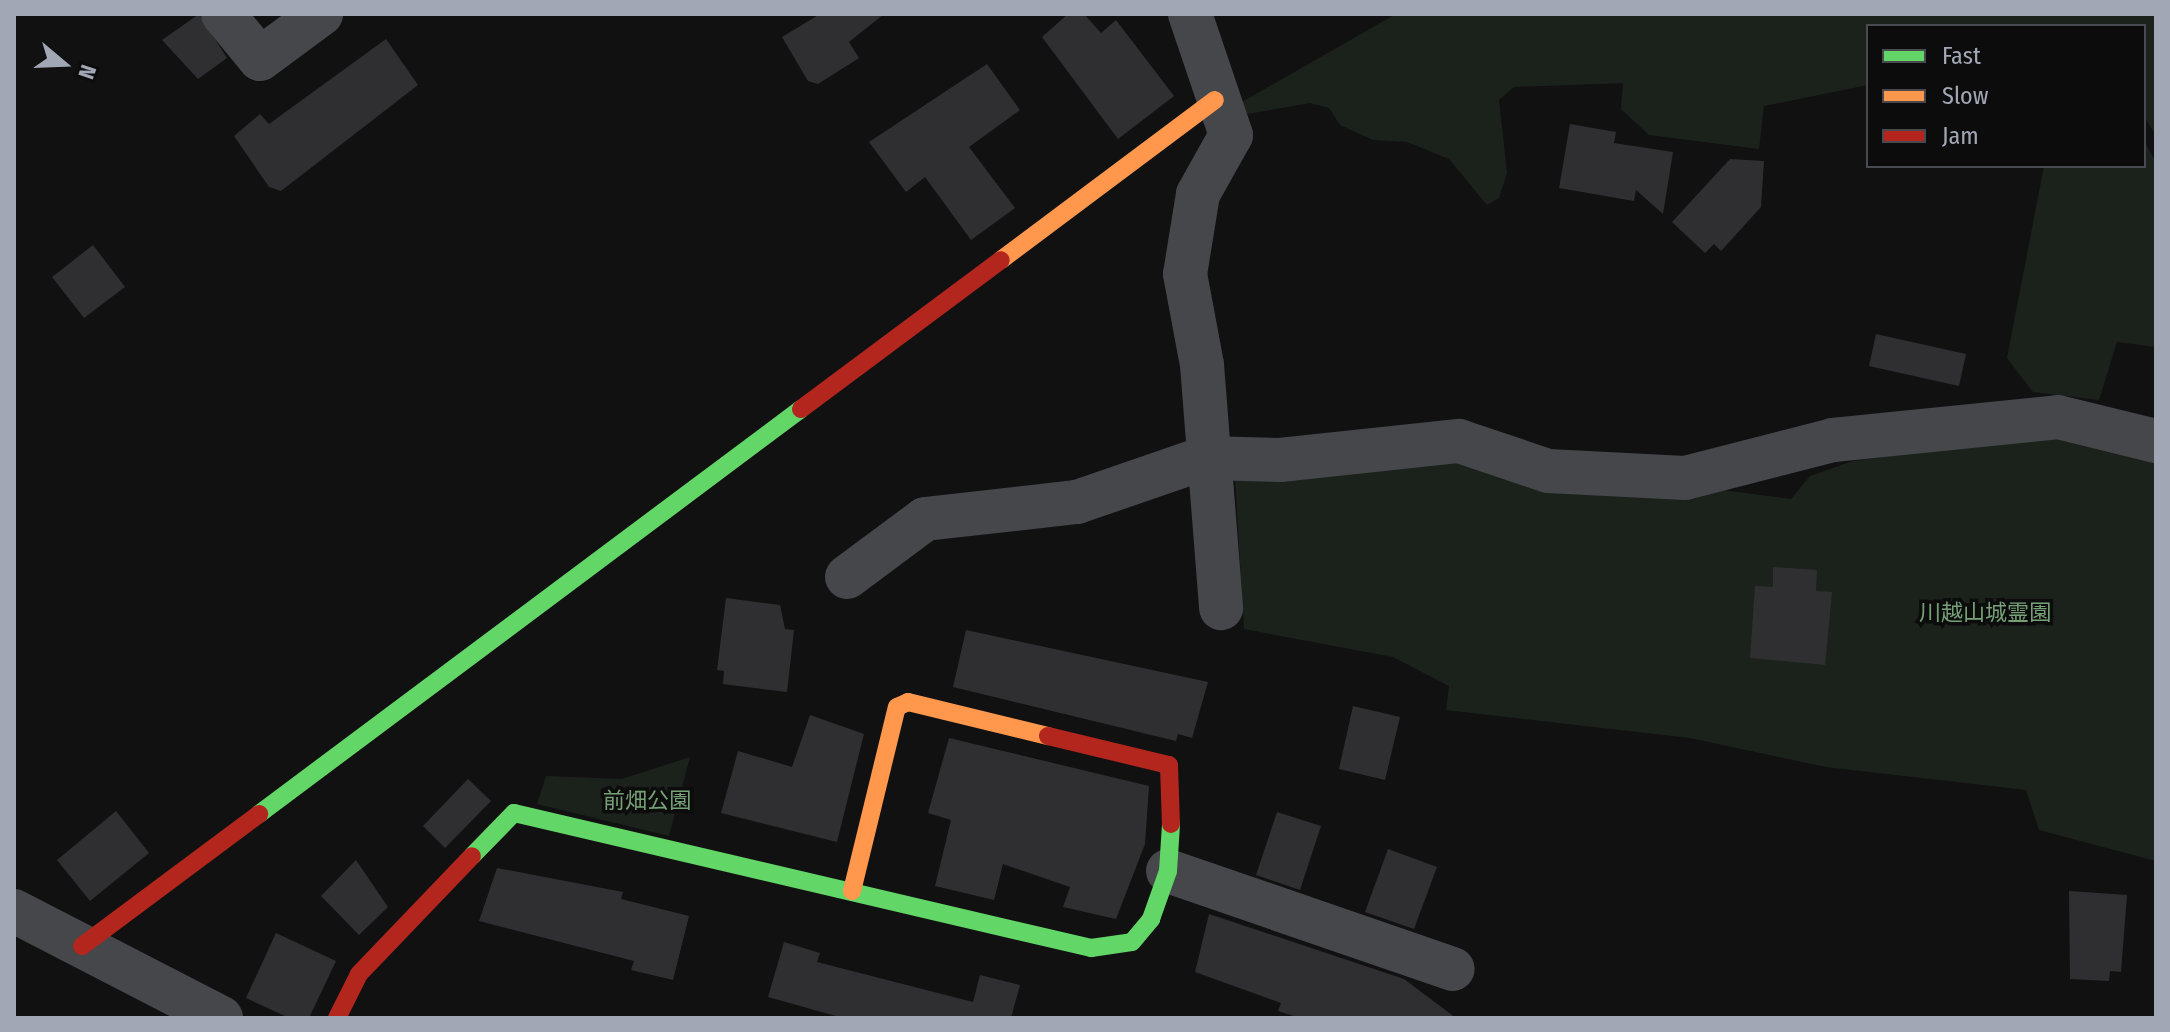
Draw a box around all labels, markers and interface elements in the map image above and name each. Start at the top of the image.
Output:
north arrow [24,24,104,104]
legend [1866,24,2146,168]
text: Fast [1942,42,1981,70]
text: N [72,61,102,83]
text: Slow [1942,82,1988,110]
text: Jam [1942,122,1979,150]
park label: 川越山城霊園 [1919,600,2051,626]
park label: 前畑公園 [603,788,691,814]

